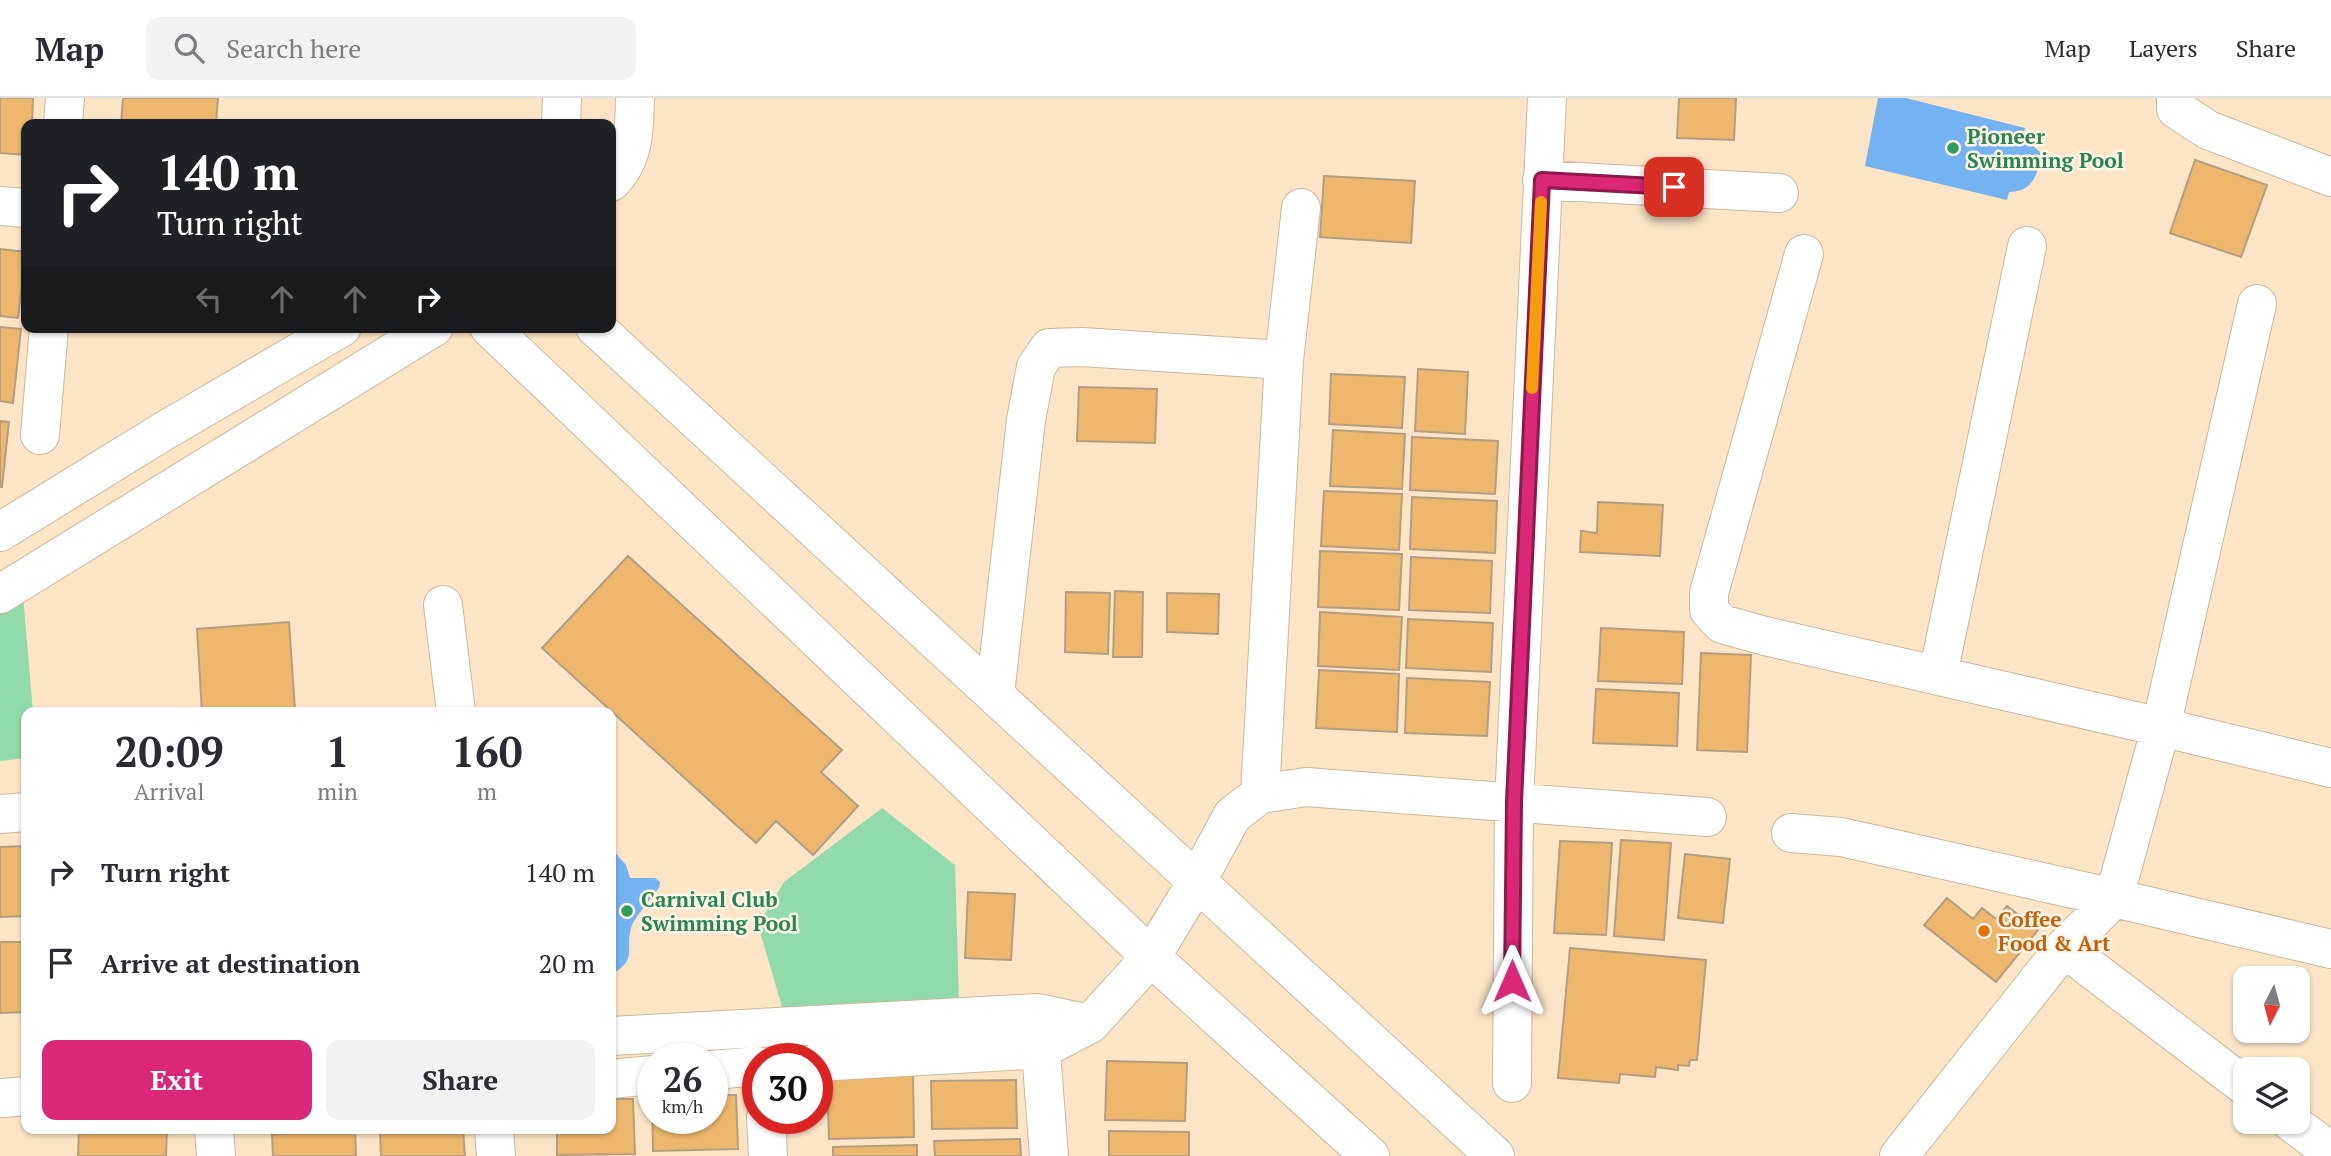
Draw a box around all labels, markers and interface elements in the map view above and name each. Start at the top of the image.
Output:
search box [146,17,636,80]
text: Map [35,27,104,70]
icon: search [170,29,208,67]
text: Search here [226,31,361,65]
text: Map [2044,32,2091,64]
text: Layers [2129,32,2198,64]
text: Share [2236,32,2296,64]
place label: Pioneer Swimming Pool [1967,122,2124,174]
text: 140 m [157,139,299,204]
marker: Pioneer Swimming Pool [1945,140,1961,156]
icon: right [42,147,133,238]
pin [1644,157,1704,217]
icon: arrive [1655,168,1693,206]
text: Turn right [157,202,303,244]
icon: left [190,280,228,318]
icon: ahead [263,280,301,318]
icon: ahead [336,280,374,318]
icon: right [409,280,447,318]
text: 20:09 [115,723,224,779]
text: 1 [326,723,349,779]
text: 160 [451,723,522,779]
text: Arrival [134,776,204,807]
text: min [317,776,358,807]
text: m [477,776,497,807]
icon: right [42,853,80,891]
text: Turn right [101,855,230,889]
text: 140 m [525,855,595,889]
place label: Carnival Club Swimming Pool [641,885,798,937]
marker: Carnival Club Swimming Pool [619,903,635,919]
place label: Coffee Food & Art [1998,905,2111,957]
marker: Coffee Food & Art [1976,923,1992,939]
icon: arrive [42,944,80,982]
position arrow [1475,944,1549,1018]
text: Arrive at destination [101,946,360,980]
text: 20 m [539,946,595,980]
north arrow [2233,966,2310,1043]
map controls [2233,966,2310,1134]
button: Exit [42,1040,312,1120]
button: Share [326,1040,595,1120]
speed limit sign: 30 [742,1043,833,1134]
text: 26 [663,1056,702,1102]
button: layers [2233,1057,2310,1134]
text: km/h [662,1094,703,1118]

